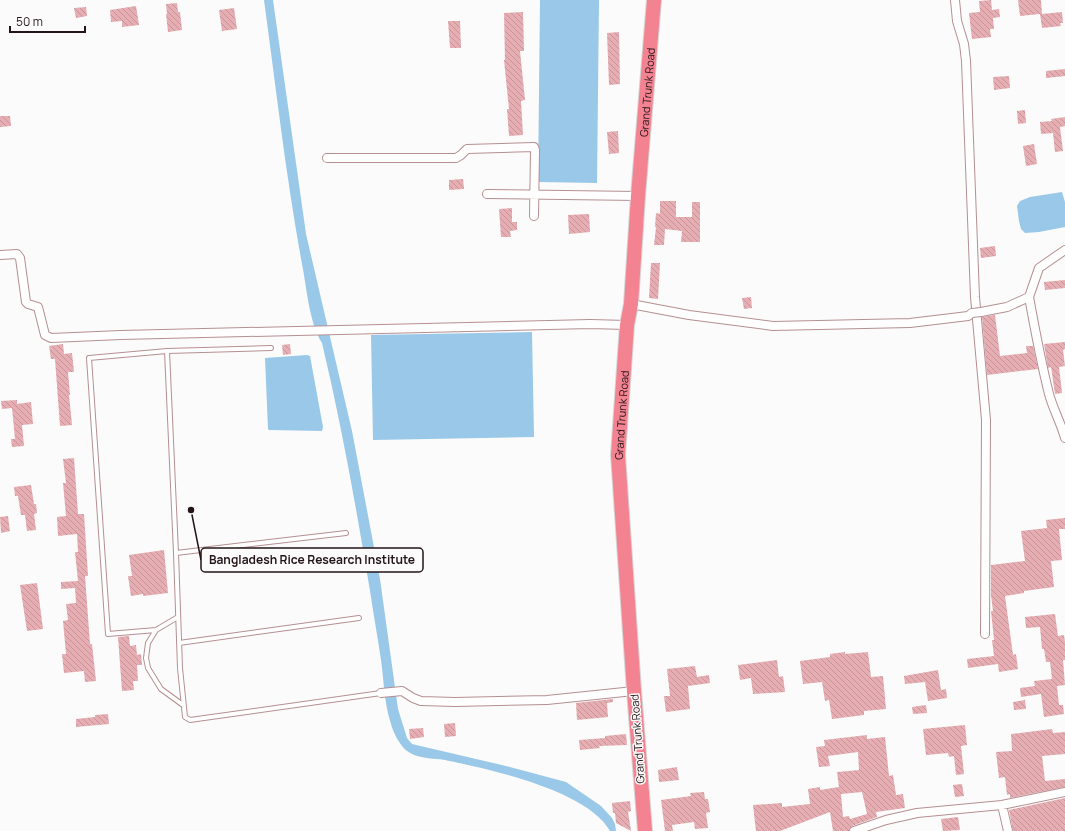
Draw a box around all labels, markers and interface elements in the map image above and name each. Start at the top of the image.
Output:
scale bar [10,8,85,34]
text: 50 m [16,13,43,30]
street label: Grand Trunk Road [635,47,658,138]
street label: Grand Trunk Road [610,370,631,460]
callout: Bangladesh Rice Research Institute [201,548,423,572]
text: Bangladesh Rice Research Institute [209,551,415,568]
street label: Grand Trunk Road [626,694,648,784]

